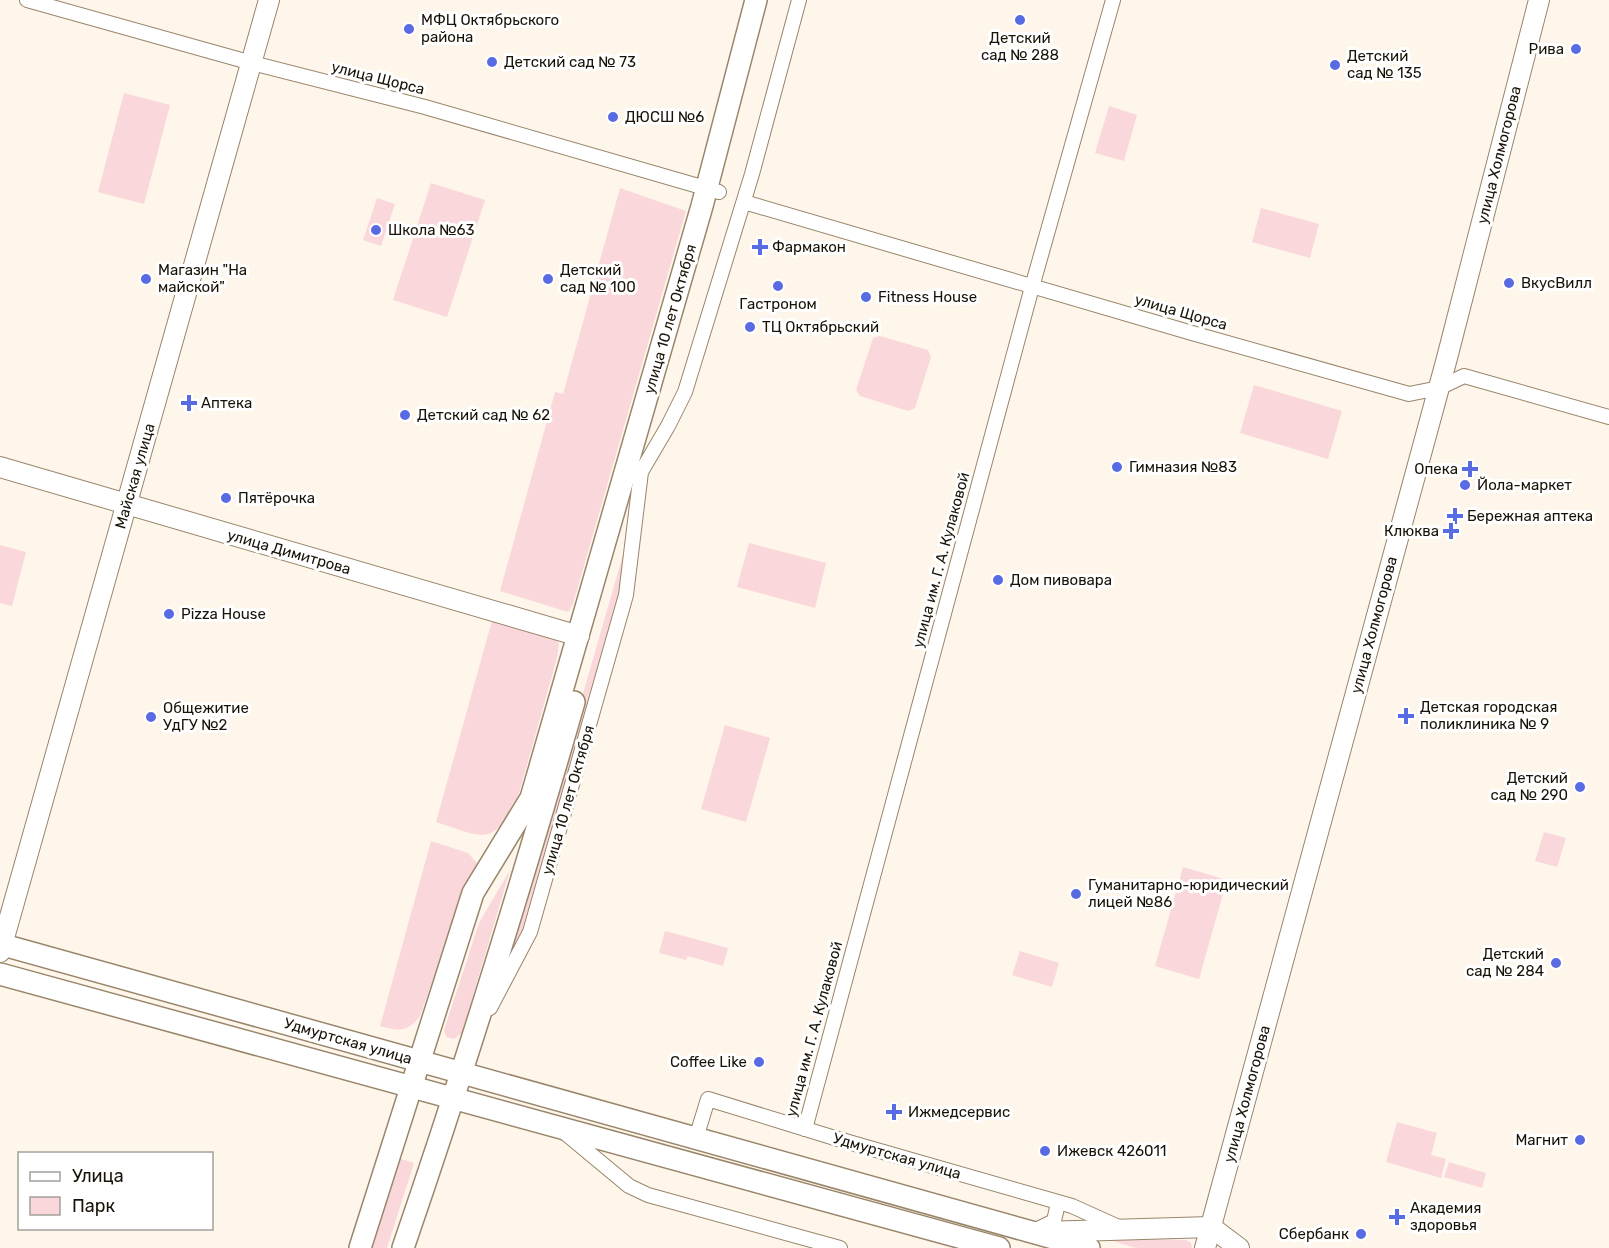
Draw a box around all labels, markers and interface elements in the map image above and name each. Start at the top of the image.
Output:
place label: МФЦ Октябрьского района [421,11,559,46]
marker: Детский сад № 288 [1013,13,1027,27]
marker: МФЦ Октябрьского района [402,22,416,36]
place label: Детский сад № 288 [981,29,1059,64]
place label: Рива [1529,40,1564,58]
marker: Рива [1569,42,1583,56]
place label: Детский сад № 135 [1347,47,1422,82]
place label: Детский сад № 73 [504,53,636,71]
marker: Детский сад № 73 [485,55,499,69]
street label: улица Щорса [329,58,427,98]
marker: Детский сад № 135 [1328,58,1342,72]
street label: улица Холмогорова [1473,84,1525,226]
place label: ДЮСШ №6 [625,108,704,126]
marker: ДЮСШ №6 [606,110,620,124]
place label: Школа №63 [388,221,475,239]
marker: Школа №63 [369,223,383,237]
place label: Фармакон [772,238,846,256]
marker: Фармакон [753,240,767,254]
street label: улица 10 лет Октября [640,242,700,396]
place label: Магазин "На майской" [158,261,247,296]
place label: Детский сад № 100 [560,261,636,296]
marker: Магазин "На майской" [139,272,153,286]
marker: Детский сад № 100 [541,272,555,286]
place label: ВкусВилл [1521,274,1592,292]
marker: ВкусВилл [1502,276,1516,290]
marker: Гастроном [771,279,785,293]
place label: Fitness House [878,288,977,306]
marker: Fitness House [859,290,873,304]
street label: улица Щорса [1133,290,1229,334]
place label: Гастроном [739,295,817,313]
place label: ТЦ Октябрьский [762,318,879,336]
marker: ТЦ Октябрьский [743,320,757,334]
place label: Аптека [201,394,252,412]
marker: Аптека [182,396,196,410]
place label: Детский сад № 62 [417,406,550,424]
marker: Детский сад № 62 [398,408,412,422]
street label: Майская улица [111,421,159,531]
place label: Гимназия №83 [1129,458,1237,476]
marker: Гимназия №83 [1110,460,1124,474]
place label: Опека [1414,460,1458,478]
marker: Опека [1463,462,1477,476]
street label: улица им. Г. А. Кулаковой [909,470,973,650]
place label: Йола-маркет [1477,476,1572,494]
marker: Йола-маркет [1458,478,1472,492]
place label: Пятёрочка [238,489,315,507]
marker: Пятёрочка [219,491,233,505]
place label: Бережная аптека [1467,507,1593,525]
marker: Бережная аптека [1448,509,1462,523]
place label: Клюква [1384,522,1439,540]
marker: Клюква [1444,524,1458,538]
street label: улица Димитрова [225,526,353,578]
street label: улица Холмогорова [1347,554,1401,696]
place label: Дом пивовара [1010,571,1112,589]
marker: Дом пивовара [991,573,1005,587]
place label: Pizza House [181,605,266,623]
marker: Pizza House [162,607,176,621]
place label: Детская городская поликлиника № 9 [1420,698,1557,733]
place label: Общежитие УдГУ №2 [163,699,249,734]
marker: Детская городская поликлиника № 9 [1397,707,1415,725]
marker: Общежитие УдГУ №2 [144,710,158,724]
street label: улица 10 лет Октября [538,723,598,877]
place label: Детский сад № 290 [1491,769,1568,804]
marker: Детский сад № 290 [1573,780,1587,794]
place label: Гуманитарно-юридический лицей №86 [1088,876,1289,911]
marker: Гуманитарно-юридический лицей №86 [1069,887,1083,901]
street label: улица им. Г. А. Кулаковой [782,939,846,1119]
place label: Детский сад № 284 [1466,945,1544,980]
marker: Детский сад № 284 [1549,956,1563,970]
street label: Удмуртская улица [282,1014,414,1068]
street label: улица Холмогорова [1220,1023,1274,1165]
place label: Coffee Like [670,1053,747,1071]
marker: Coffee Like [752,1055,766,1069]
marker: Ижмедсервис [885,1103,903,1121]
place label: Ижмедсервис [908,1103,1010,1121]
street label: Удмуртская улица [831,1129,963,1183]
place label: Магнит [1515,1131,1568,1149]
marker: Магнит [1573,1133,1587,1147]
place label: Ижевск 426011 [1057,1142,1166,1160]
marker: Ижевск 426011 [1038,1144,1052,1158]
legend [18,1152,213,1230]
text: Улица [72,1165,124,1187]
text: Парк [72,1195,116,1217]
place label: Академия здоровья [1410,1199,1481,1234]
marker: Академия здоровья [1388,1208,1406,1226]
place label: Сбербанк [1279,1225,1349,1243]
marker: Сбербанк [1354,1227,1368,1241]

